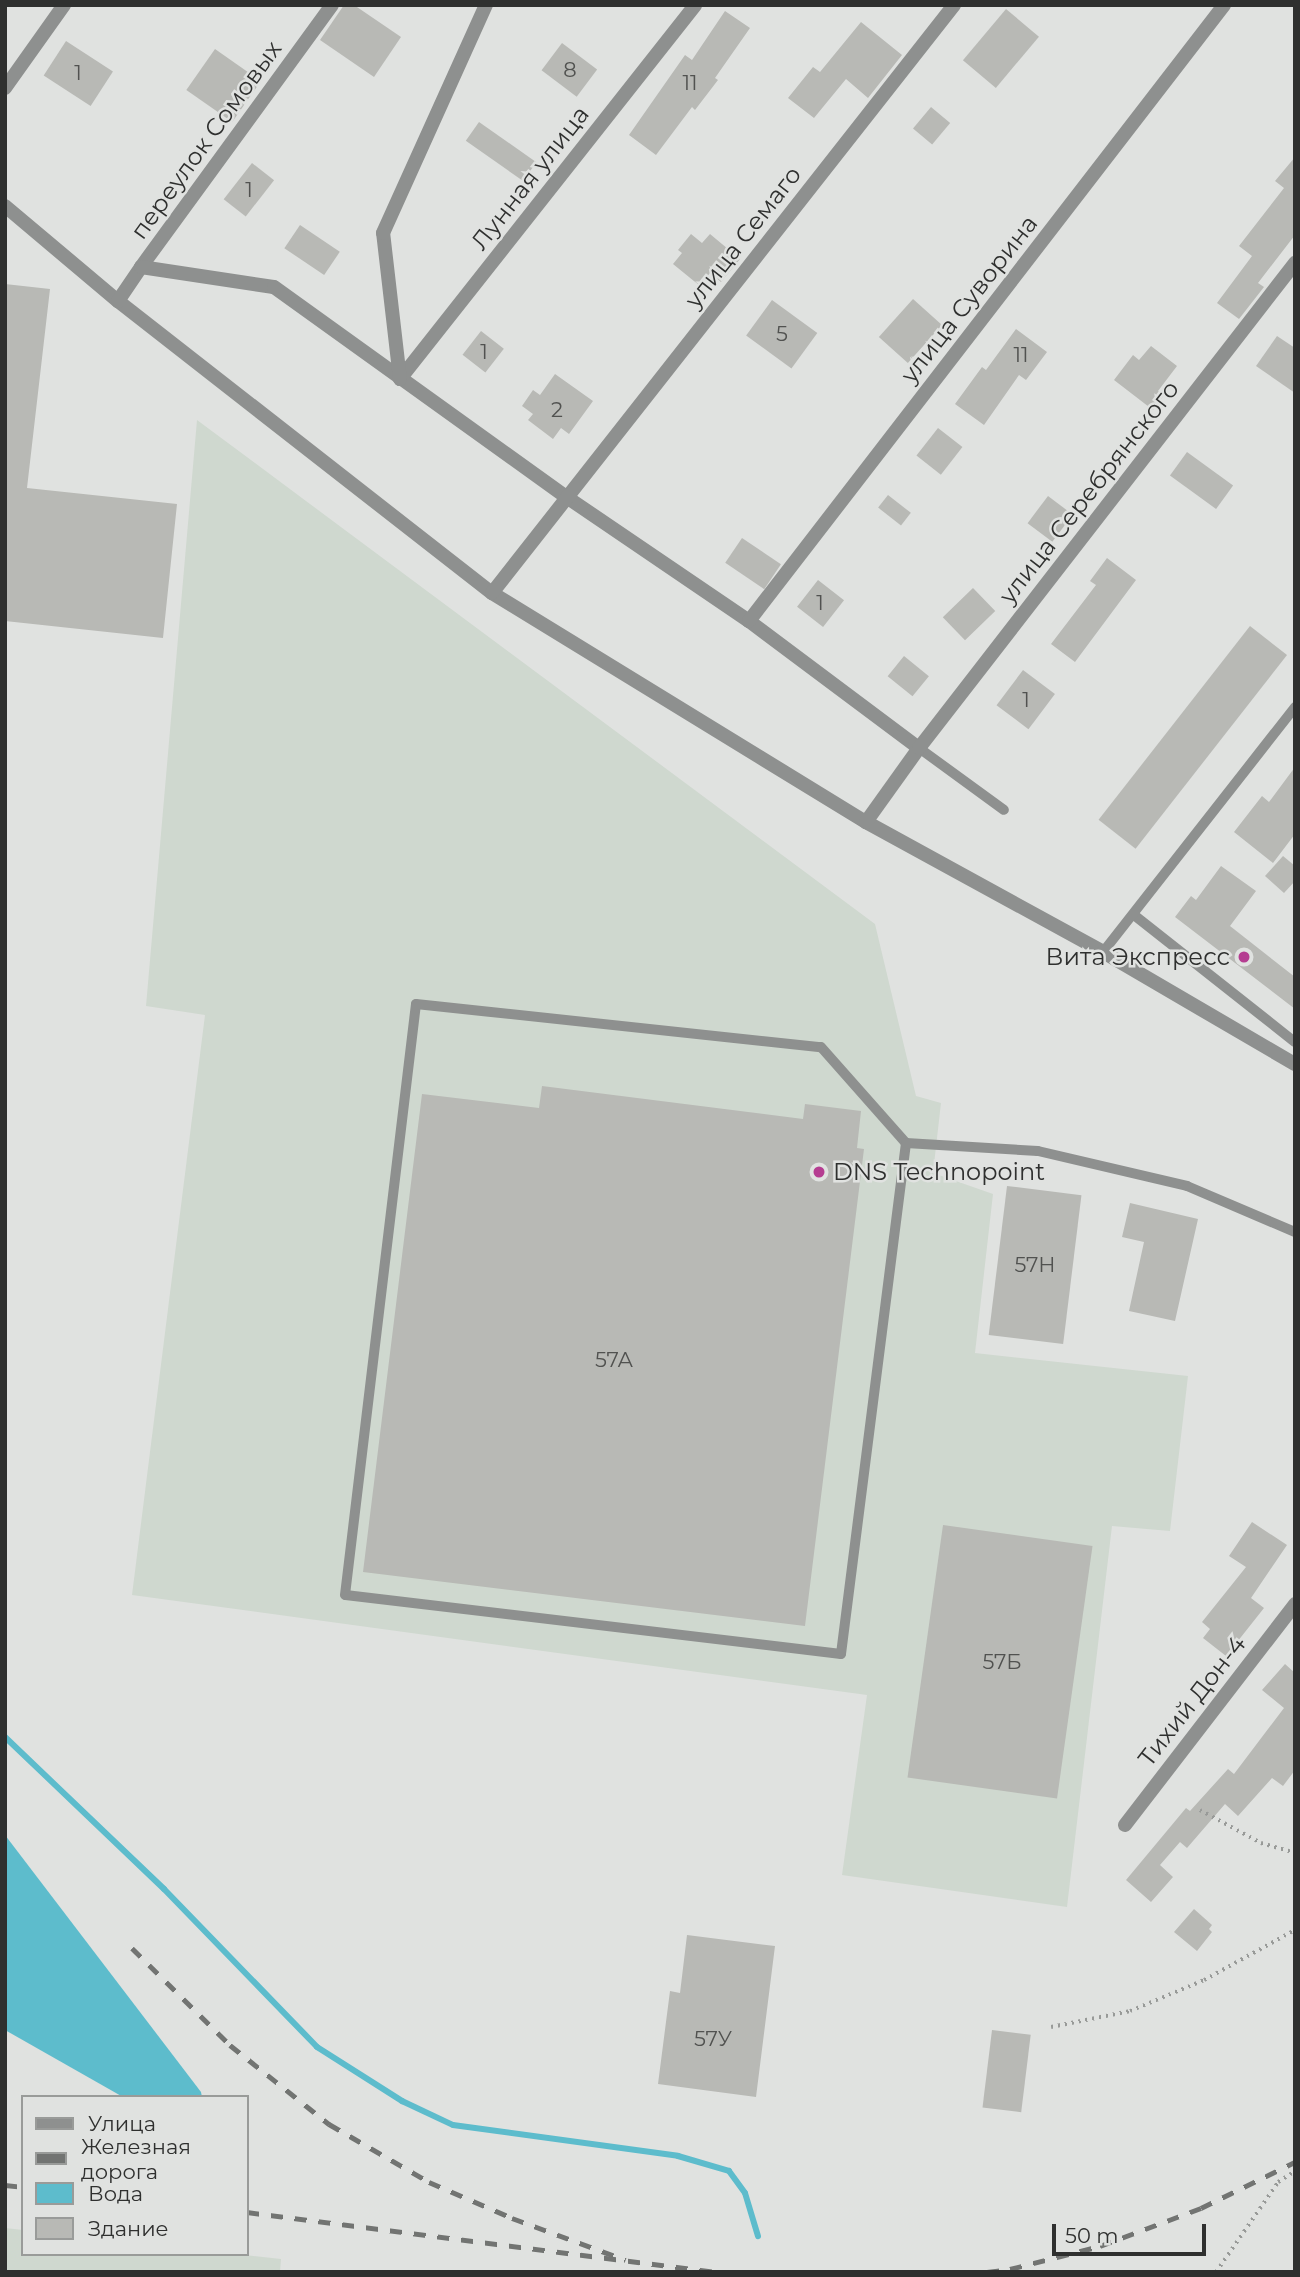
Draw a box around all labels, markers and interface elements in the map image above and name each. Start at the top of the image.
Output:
street label: переулок Сомовых [124,35,288,245]
house number: 8 [563,57,577,83]
house number: 1 [74,60,82,86]
house number: 11 [682,70,698,96]
street label: Лунная улица [465,100,595,256]
street label: улица Семаго [679,160,807,314]
house number: 1 [245,177,253,203]
street label: улица Суворина [895,209,1043,389]
house number: 5 [776,321,788,347]
house number: 1 [480,339,488,365]
house number: 11 [1013,342,1029,368]
street label: улица Серебрянского [993,375,1185,609]
house number: 2 [551,397,563,423]
house number: 1 [816,590,824,616]
house number: 1 [1022,687,1030,713]
place label: Вита Экспресс [1046,943,1230,971]
marker: Вита Экспресс [1236,949,1252,965]
place label: DNS Technopoint [833,1158,1045,1186]
marker: DNS Technopoint [811,1164,827,1180]
house number: 57Н [1014,1252,1056,1278]
house number: 57А [595,1347,633,1373]
street label: Тихий Дон-4 [1132,1630,1252,1772]
house number: 57Б [982,1649,1022,1675]
house number: 57У [694,2026,732,2052]
legend [21,2095,248,2256]
text: Улица [88,2111,156,2136]
text: Железная дорога [81,2134,191,2184]
text: Вода [88,2181,143,2206]
scale bar [1055,2210,1209,2254]
text: Здание [88,2216,169,2241]
text: 50 m [1065,2223,1119,2248]

